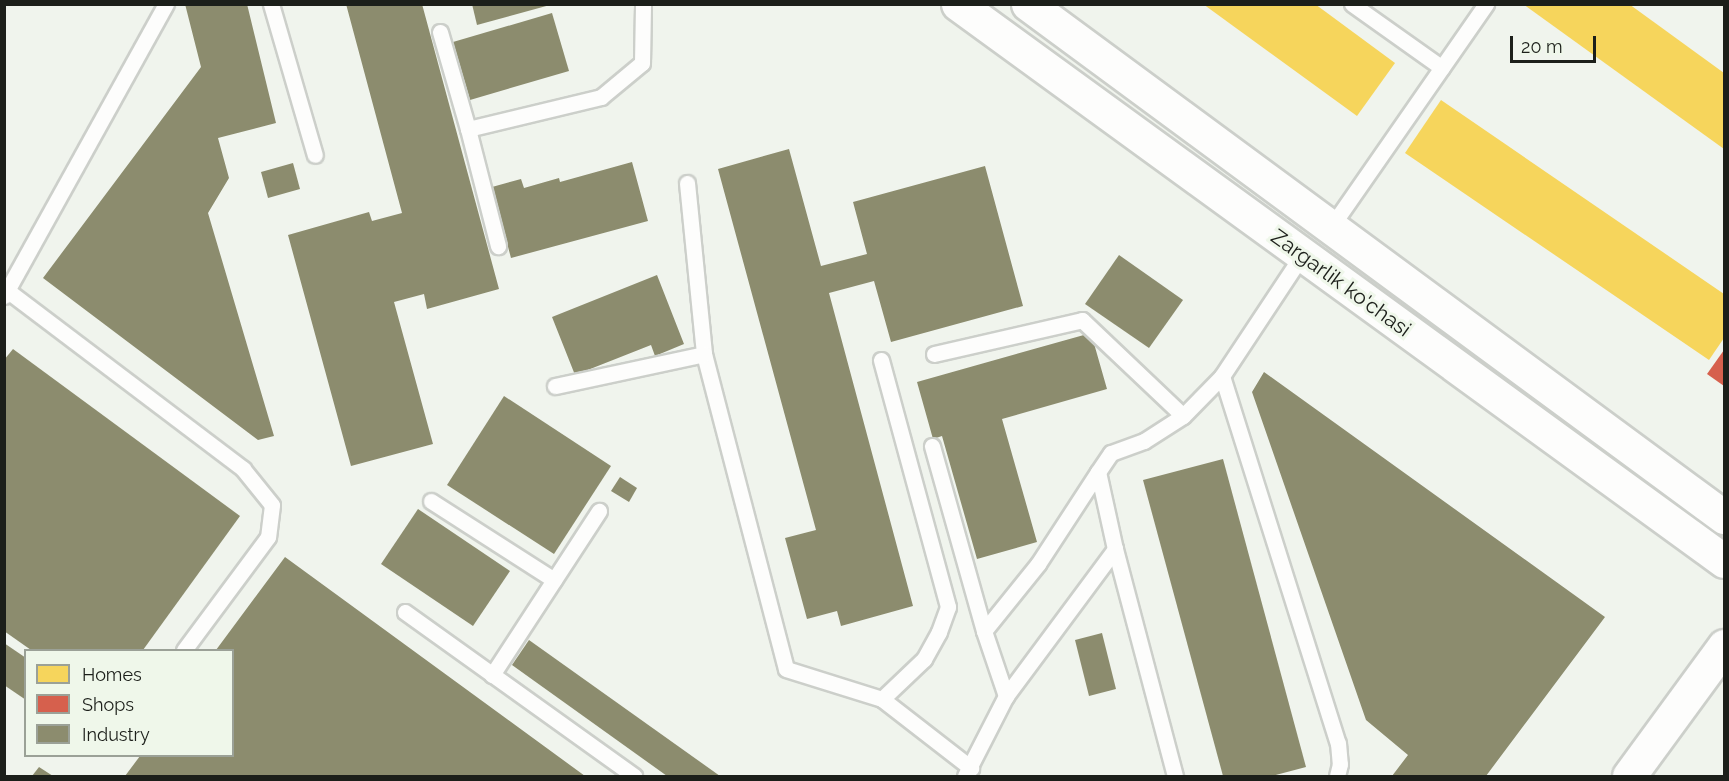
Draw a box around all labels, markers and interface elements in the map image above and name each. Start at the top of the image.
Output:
scale bar [1513,24,1598,62]
text: 20 m [1521,36,1563,57]
street label: Zargarlik ko'chasi [1266,224,1416,342]
legend [24,649,234,757]
text: Homes [82,664,142,685]
text: Shops [82,694,134,715]
text: Industry [82,724,150,745]

